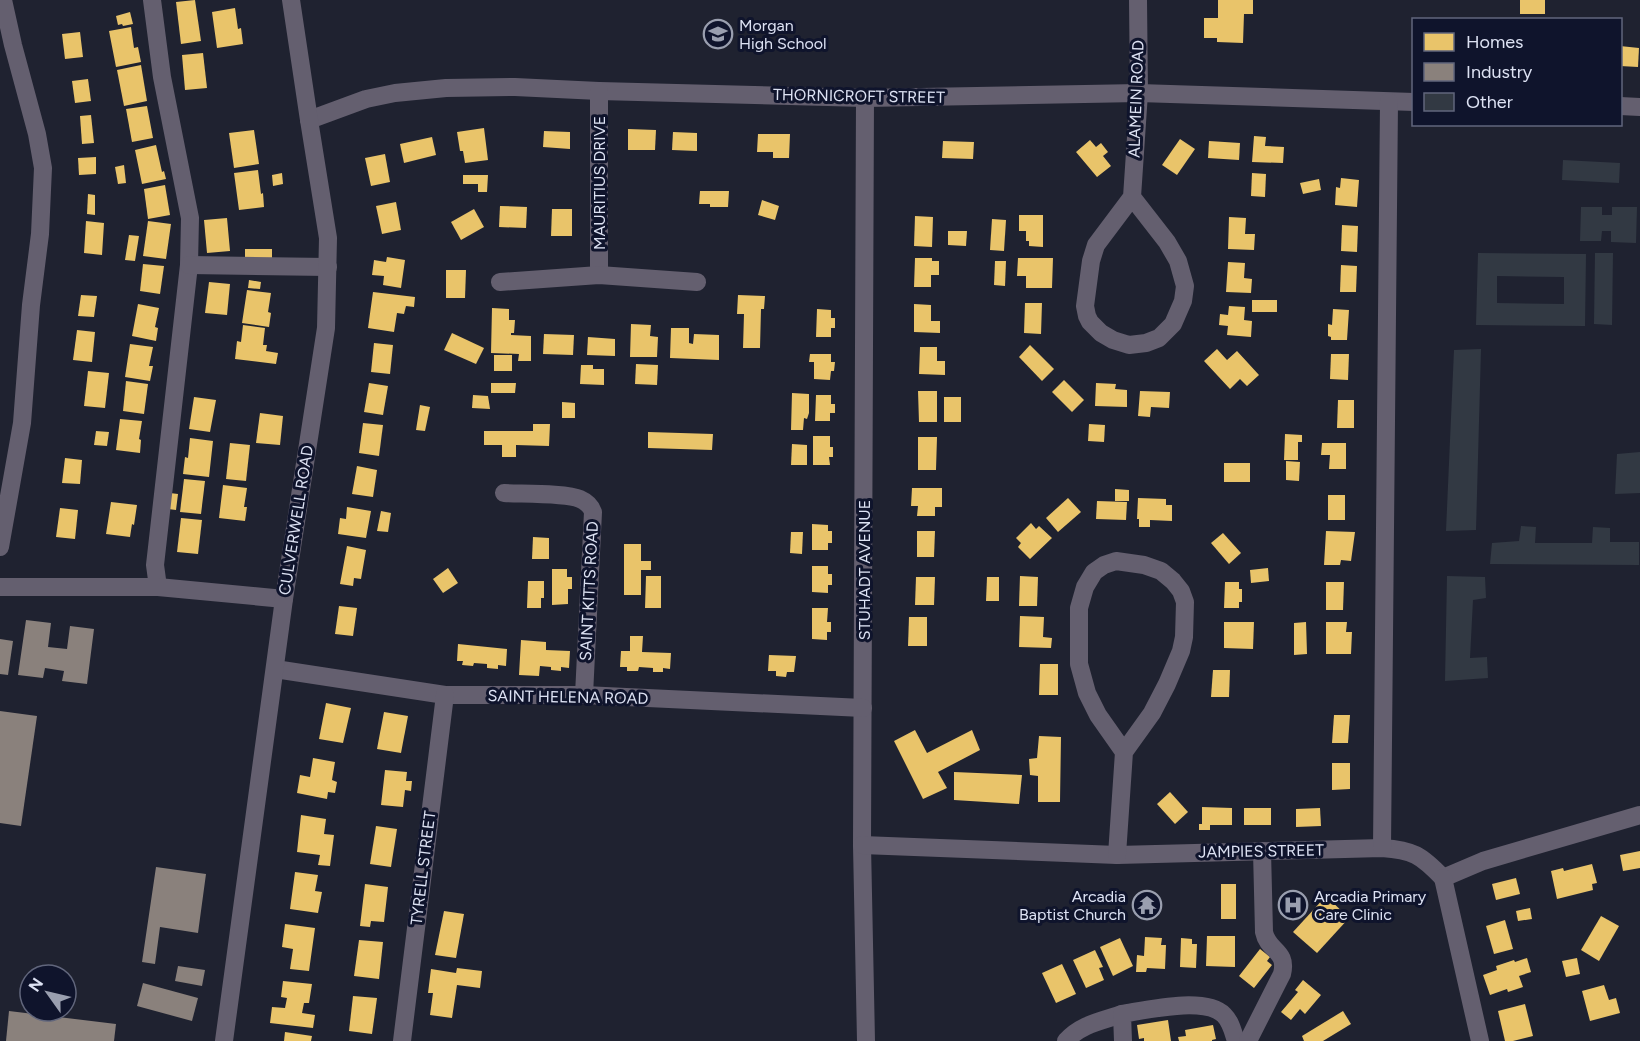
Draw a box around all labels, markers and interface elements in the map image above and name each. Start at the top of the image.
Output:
place label: Morgan High School [739,16,827,53]
school or university icon: Morgan High School [702,18,734,50]
legend [1412,18,1622,126]
text: Homes [1466,31,1524,53]
street label: ALAMEIN ROAD [1124,40,1148,158]
text: Industry [1466,61,1533,83]
street label: THORNICROFT STREET [773,85,945,107]
text: Other [1466,91,1513,113]
street label: MAURITIUS DRIVE [590,116,609,250]
street label: CULVERWELL ROAD [275,444,317,596]
street label: STUHADT AVENUE [855,500,874,640]
street label: SAINT KITTS ROAD [576,521,602,661]
street label: SAINT HELENA ROAD [487,686,649,708]
street label: TYRELL STREET [407,810,439,926]
street label: JAMPIES STREET [1198,840,1324,862]
place label: Arcadia Baptist Church [1019,887,1126,924]
place label: Arcadia Primary Care Clinic [1314,887,1427,924]
temple icon: Arcadia Baptist Church [1131,889,1163,921]
hospital icon: Arcadia Primary Care Clinic [1277,889,1309,921]
north arrow [18,963,78,1023]
text: N [25,974,47,995]

